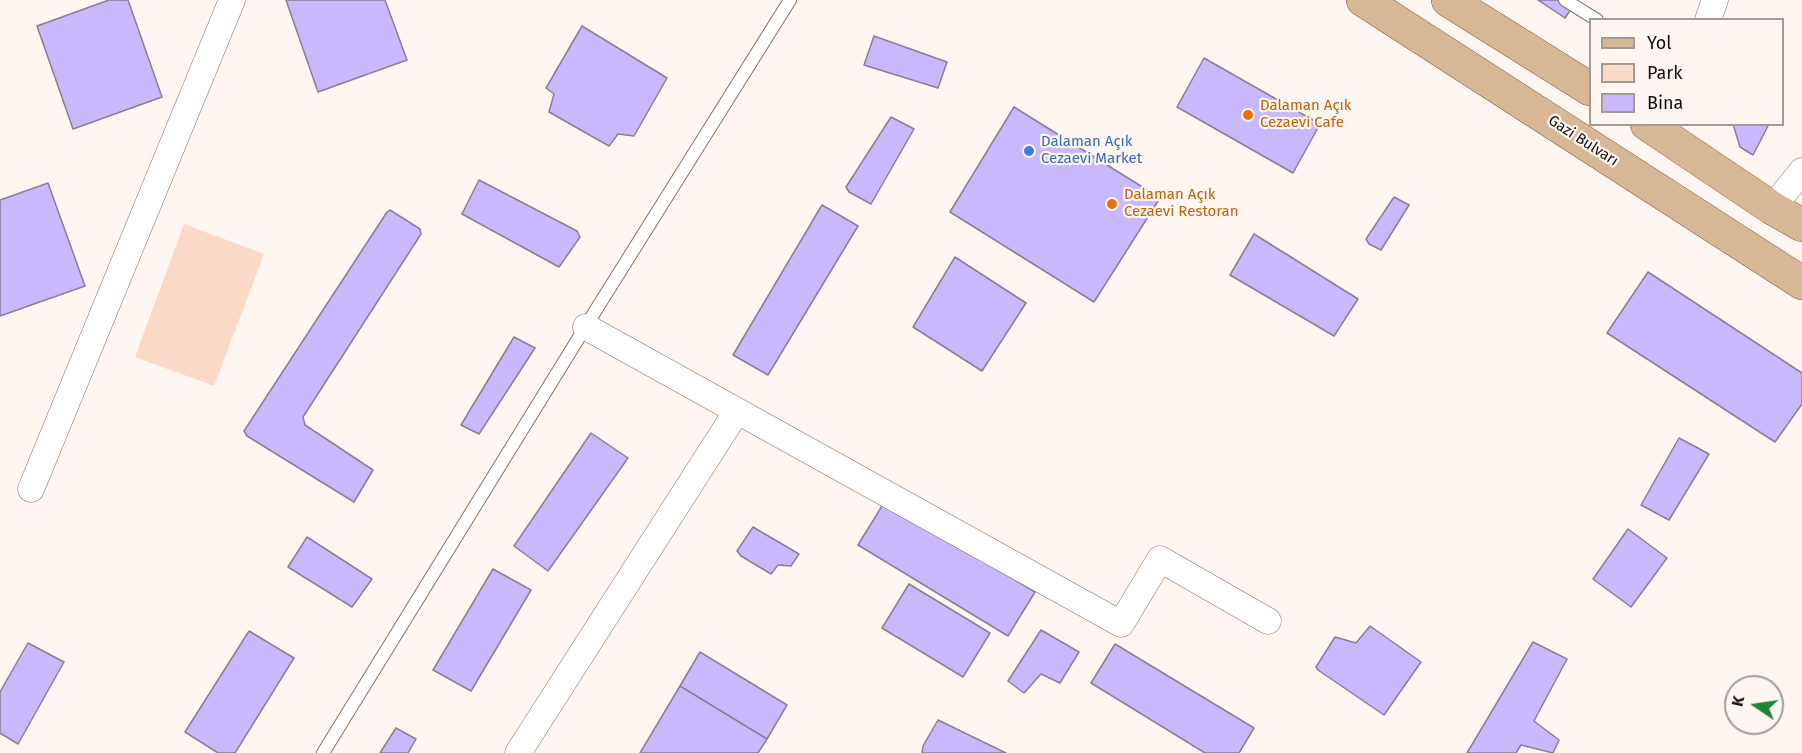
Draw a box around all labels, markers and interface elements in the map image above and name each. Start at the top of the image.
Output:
legend [1589,18,1784,126]
text: Yol [1647,32,1672,54]
text: Park [1647,62,1682,84]
text: Bina [1647,92,1683,114]
place label: Dalaman Açık Cezaevi Cafe [1260,97,1351,132]
marker: Dalaman Açık Cezaevi Cafe [1241,108,1255,122]
street label: Gazi Bulvarı [1545,112,1621,170]
place label: Dalaman Açık Cezaevi Market [1041,133,1142,168]
marker: Dalaman Açık Cezaevi Market [1022,144,1036,158]
place label: Dalaman Açık Cezaevi Restoran [1124,186,1239,221]
marker: Dalaman Açık Cezaevi Restoran [1105,197,1119,211]
north arrow [1724,675,1784,735]
text: K [1728,694,1748,708]

